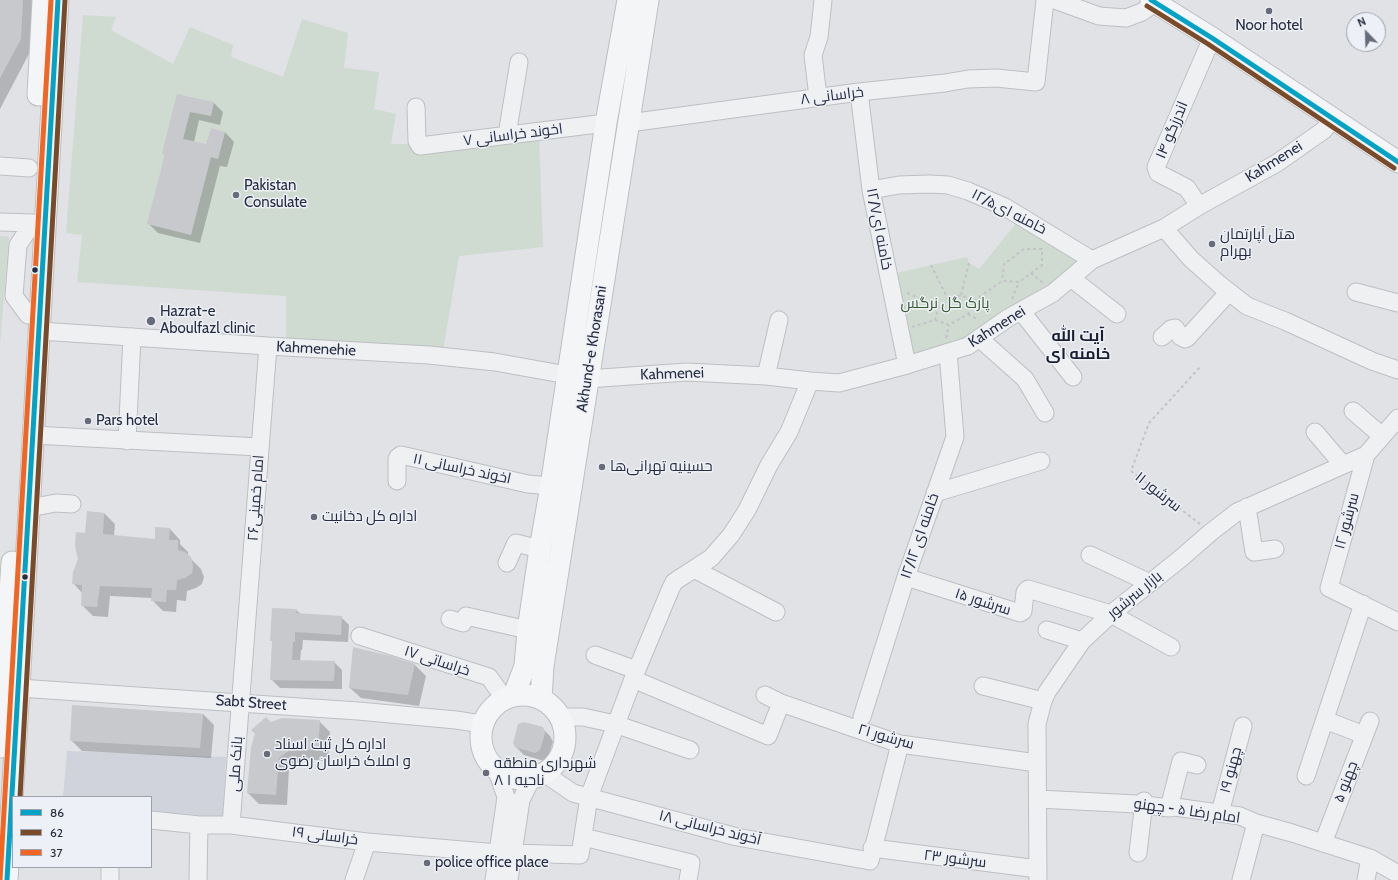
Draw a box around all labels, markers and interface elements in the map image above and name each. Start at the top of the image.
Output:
marker: Noor hotel [1264,6,1274,16]
north arrow [1346,12,1386,52]
text: N [1355,14,1368,30]
place label: Noor hotel [1235,17,1303,35]
street label: خراسانی ۸ [799,83,865,109]
street label: اندرزگو ۱۴ [1152,99,1192,161]
street label: اخوند خراسانی ۷ [462,120,564,150]
street label: Kahmenei [1242,137,1306,187]
place label: Pakistan Consulate [244,177,307,212]
street label: خامنه ای۱۲/۵ [968,185,1050,239]
street label: خامنه ای۱۲/۷ [862,187,896,271]
marker: Pakistan Consulate [231,190,241,200]
place label: هتل آپارتمان بهرام [1220,226,1295,261]
marker: هتل آپارتمان بهرام [1207,239,1217,249]
unlabelled marker [30,265,40,275]
street label: Akhund-e Khorasani [573,285,611,413]
park label: پارک گل نرگس [901,295,989,313]
street label: Kahmenei [965,302,1029,352]
place label: Hazrat-e Aboulfazl clinic [160,303,255,338]
marker: Hazrat-e Aboulfazl clinic [145,315,157,327]
district label: آیت الله خامنه ای [1046,326,1110,364]
street label: Kahmenehie [276,338,356,360]
street label: Kahmenei [640,364,704,384]
place label: Pars hotel [96,412,158,430]
marker: Pars hotel [83,416,93,426]
street label: اخوند خراسانی ۱۱ [411,450,513,488]
street label: امام خمینی۲۶ [244,454,268,542]
place label: حسینیه تهرانی‌ها [610,458,713,476]
marker: حسینیه تهرانی‌ها [597,462,607,472]
street label: سرشور ۱۱ [1131,468,1185,516]
street label: خامنه ای ۱۲/۱۲ [897,491,943,581]
street label: سرشور ۱۲ [1331,491,1363,551]
place label: اداره کل دخانیت [322,508,417,526]
marker: اداره کل دخانیت [309,512,319,522]
street label: بازار سرشور [1104,567,1166,623]
unlabelled marker [20,572,30,582]
street label: سرشور ۱۵ [953,584,1013,620]
street label: خراساتی ۱۷ [402,642,472,680]
street label: Sabt Street [215,692,287,714]
street label: سرشور ۲۱ [856,720,916,754]
street label: بانک ملی [225,736,247,792]
place label: اداره کل ثبت اسناد و املاک خراسان رضوی [275,736,411,771]
street label: چهنو ۱۹ [1216,745,1246,795]
marker: اداره کل ثبت اسناد و املاک خراسان رضوی [262,749,272,759]
place label: شهرداری منطقه ۸ ناحیه ۱ [494,755,596,790]
street label: چهنو ۵ [1330,759,1362,805]
marker: شهرداری منطقه ۸ ناحیه ۱ [481,768,491,778]
street label: امام رضا ۵ - چهنو [1133,795,1241,827]
legend [12,796,152,868]
text: 86 [50,805,64,820]
street label: آخوند خراسانی ۱۸ [657,807,763,849]
street label: خراسانی ۱۹ [291,823,359,849]
text: 62 [50,825,63,840]
text: 37 [50,845,63,860]
street label: سرشور ۲۳ [923,846,987,872]
place label: police office place [435,854,549,872]
marker: police office place [422,858,432,868]

